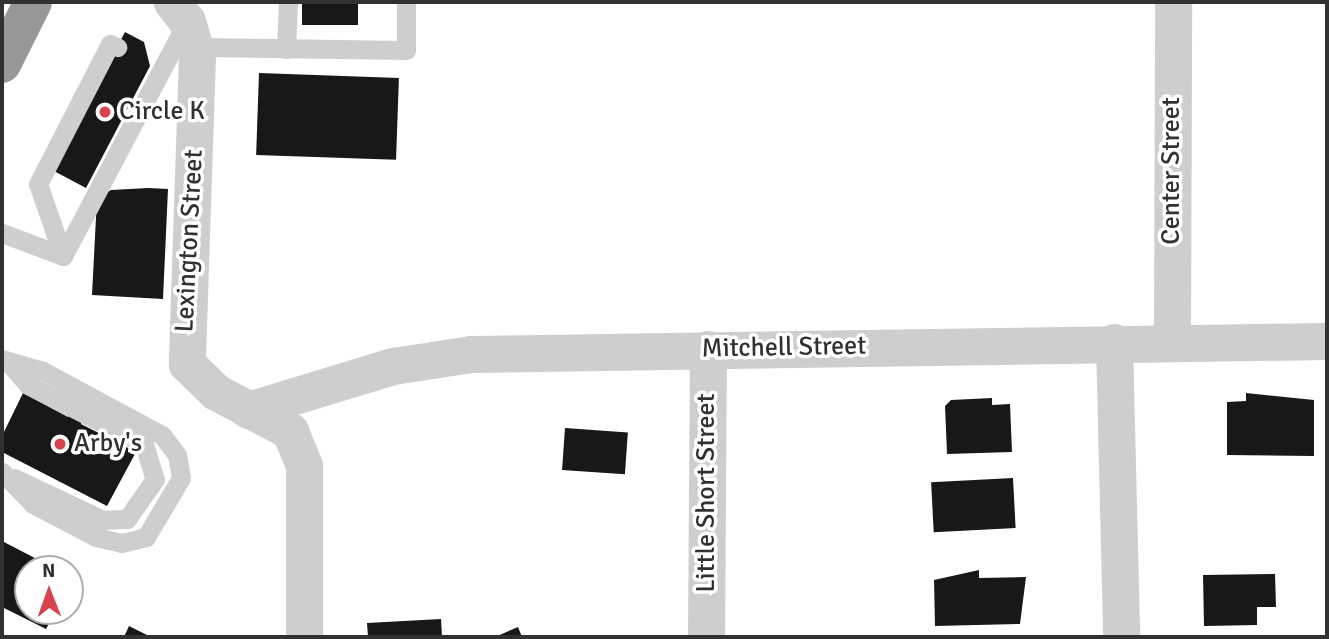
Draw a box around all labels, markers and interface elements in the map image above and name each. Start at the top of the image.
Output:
place label: Circle K [119,96,205,128]
street label: Center Street [1156,97,1188,245]
marker: Circle K [97,104,113,120]
street label: Lexington Street [170,149,210,333]
street label: Mitchell Street [701,331,867,365]
street label: Little Short Street [691,393,723,593]
place label: Arby's [74,428,142,460]
marker: Arby's [52,436,68,452]
north arrow [14,555,84,625]
text: N [42,559,55,583]

